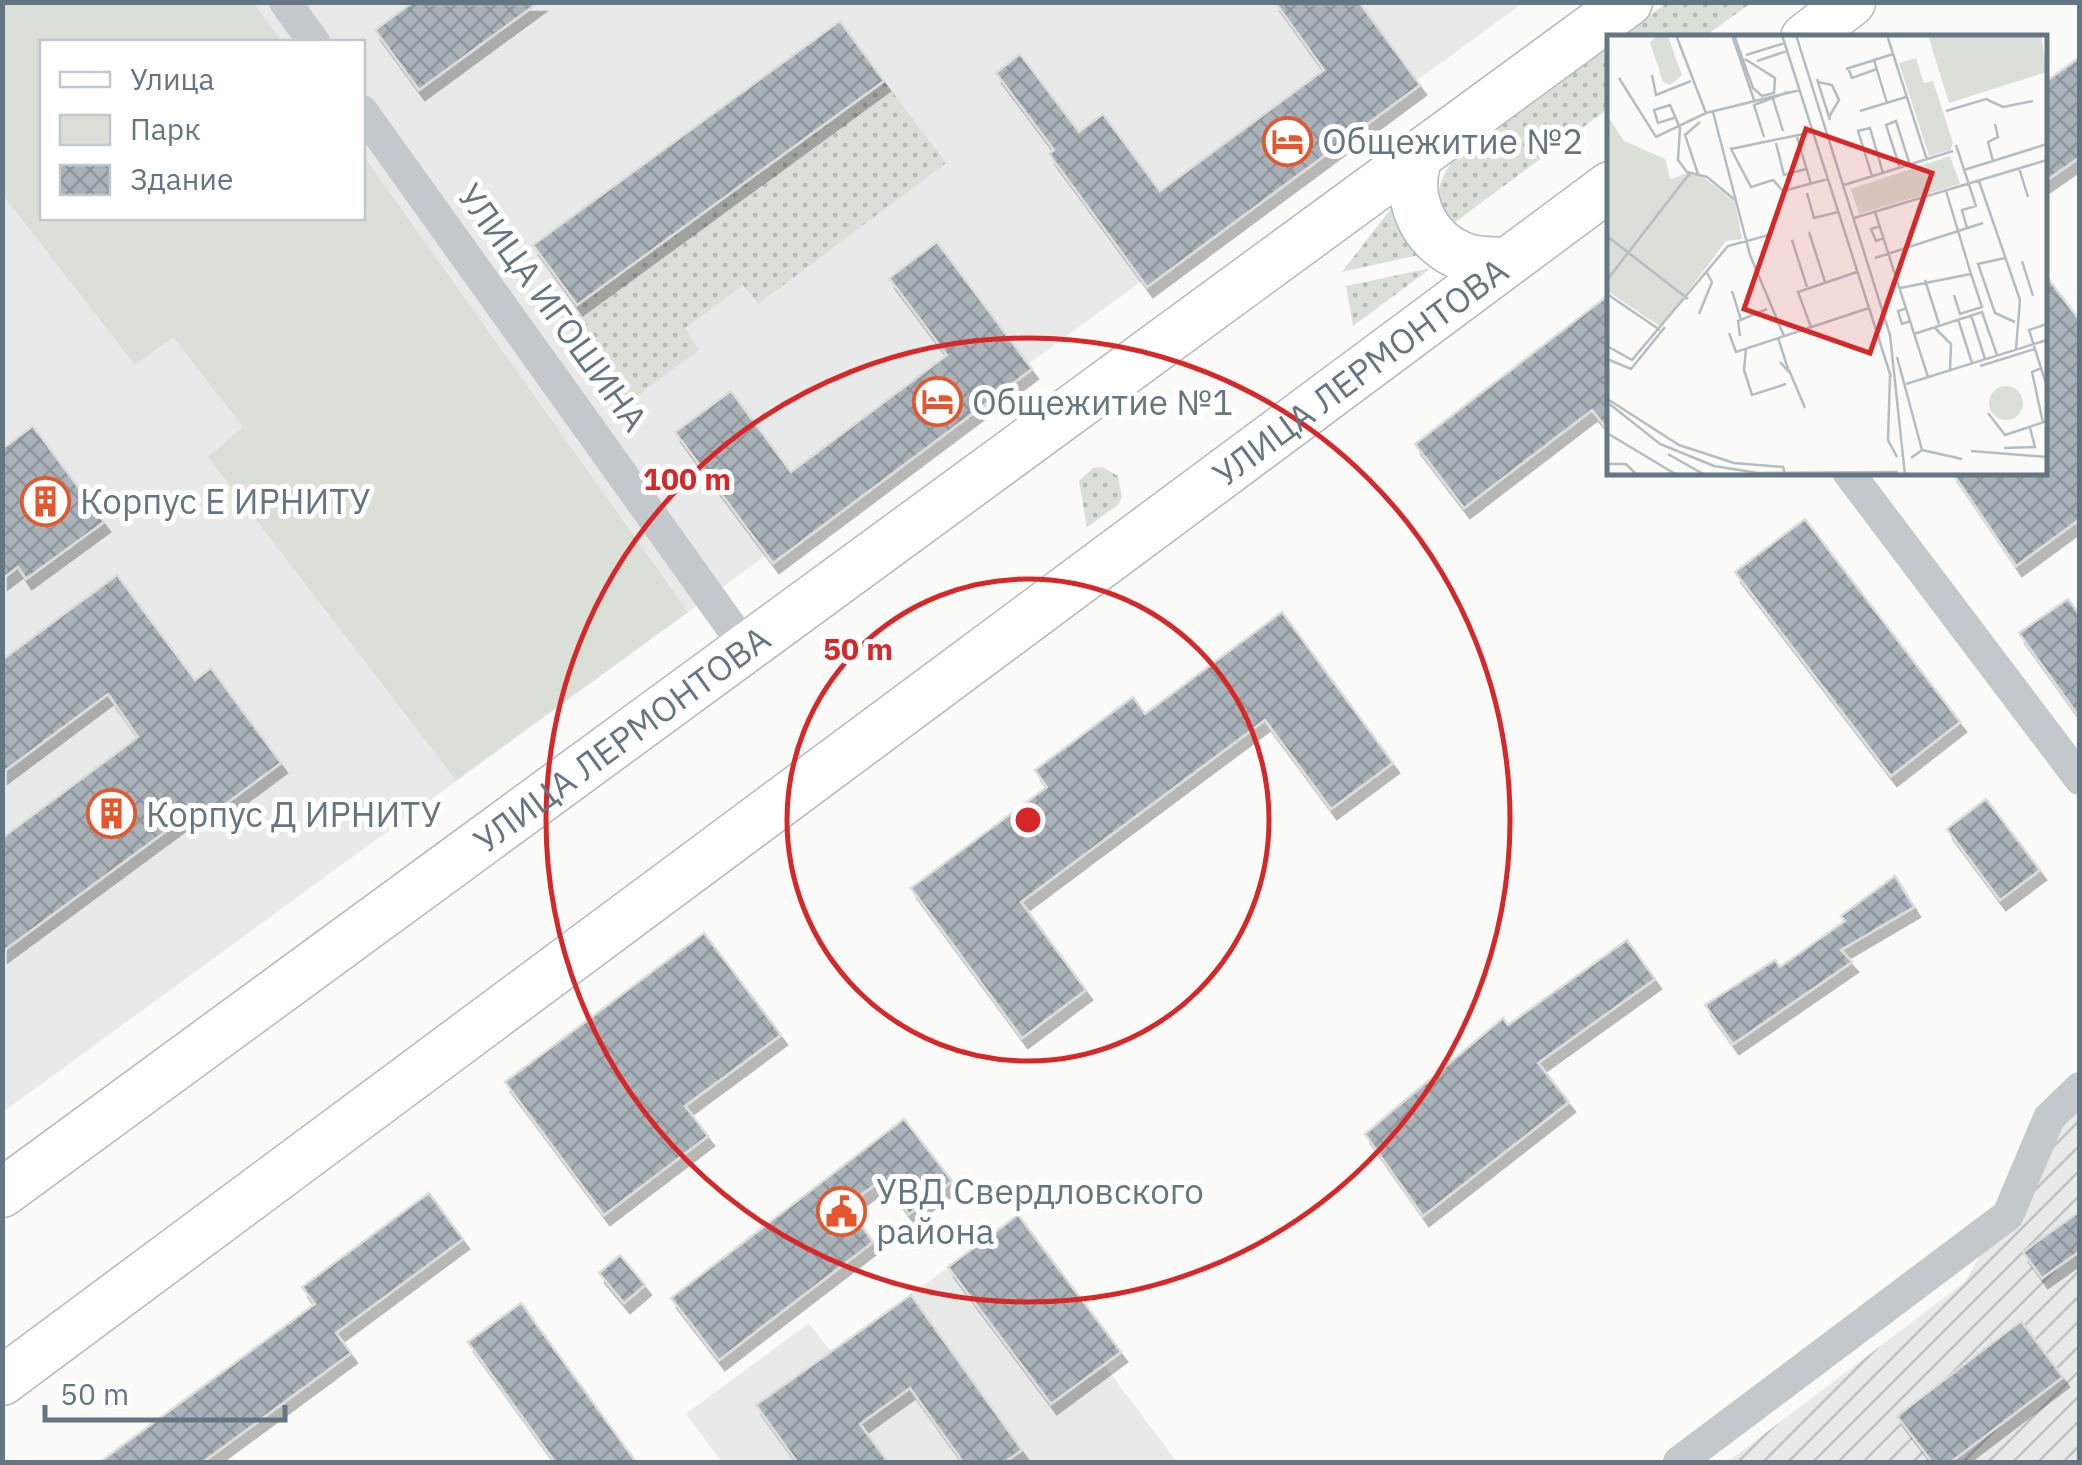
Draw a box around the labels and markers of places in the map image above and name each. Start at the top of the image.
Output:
hotel icon: Общежитие №2 [1261,115,1313,167]
place label: Общежитие №2 [1322,118,1583,164]
hotel icon: Общежитие №1 [911,376,963,428]
place label: Общежитие №1 [972,379,1233,425]
building icon: Корпус Е ИРНИТУ [19,475,71,527]
place label: Корпус Е ИРНИТУ [80,478,371,524]
building icon: Корпус Д ИРНИТУ [85,788,137,840]
place label: Корпус Д ИРНИТУ [146,791,442,837]
centre of rings [1010,802,1046,838]
place label: УВД Свердловского района [876,1168,1204,1254]
public building icon: УВД Свердловского района [815,1185,867,1237]

